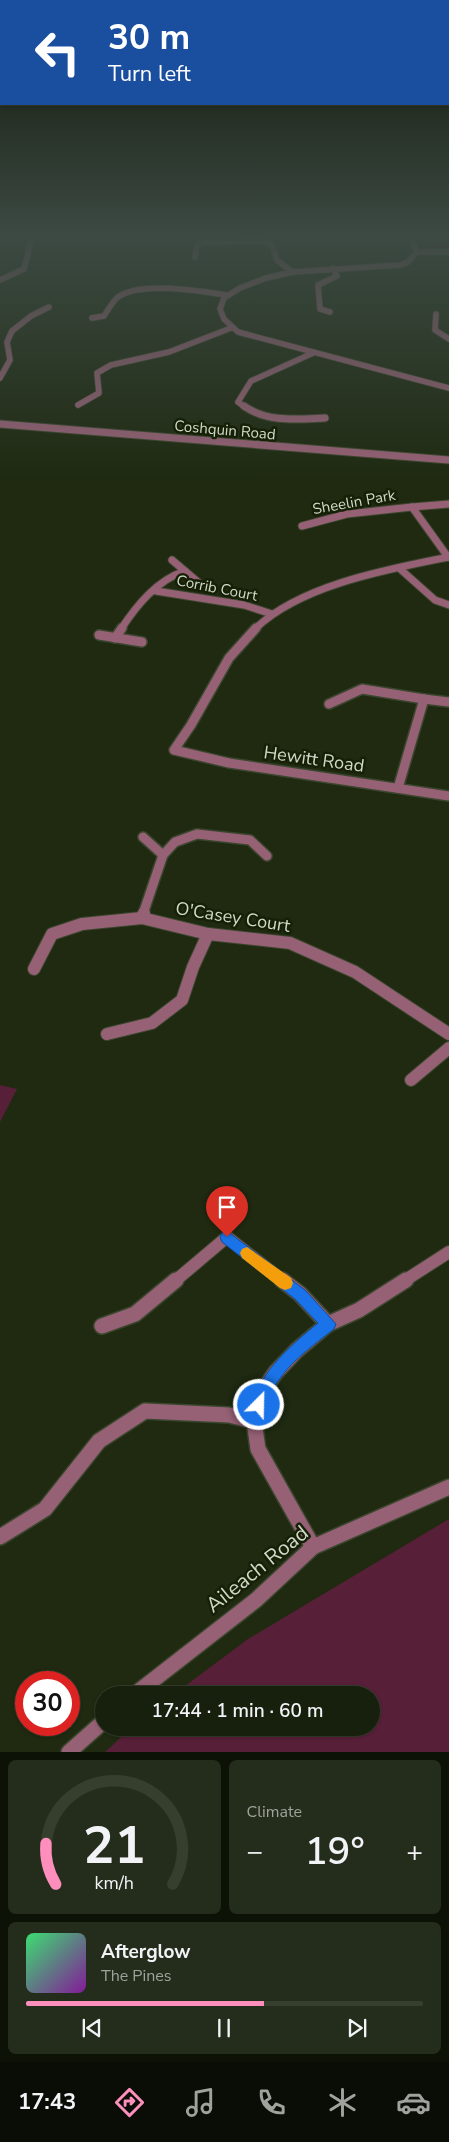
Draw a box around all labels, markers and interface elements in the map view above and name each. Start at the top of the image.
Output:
text: 30 m [108,14,190,61]
icon: left [25,20,90,85]
text: Turn left [108,59,191,89]
street label: Coshquin Road [174,416,276,444]
street label: Sheelin Park [311,485,398,519]
street label: Corrib Court [175,570,260,606]
street label: Hewitt Road [262,740,366,778]
street label: O'Casey Court [174,896,293,938]
pin [206,1186,248,1237]
icon: arrive [213,1193,241,1221]
position arrow [232,1378,284,1430]
street label: Aileach Road [200,1519,314,1619]
speed limit sign: 30 [15,1671,80,1736]
text: 17:44 · 1 min · 60 m [152,1698,323,1724]
text: Climate [247,1801,302,1823]
text: 21 [83,1810,145,1881]
text: 19° [305,1826,365,1877]
text: − [247,1833,263,1871]
text: + [406,1833,423,1871]
text: km/h [95,1871,134,1895]
text: Afterglow [101,1939,191,1965]
text: The Pines [101,1965,171,1987]
icon: previous [78,2014,106,2042]
icon: pause [210,2014,238,2042]
icon: next [343,2014,371,2042]
icon: directions [112,2085,147,2120]
icon: music [183,2085,218,2120]
icon: phone [254,2085,289,2120]
icon: climate [325,2085,360,2120]
icon: car [396,2085,431,2120]
text: 17:43 [18,2087,76,2117]

